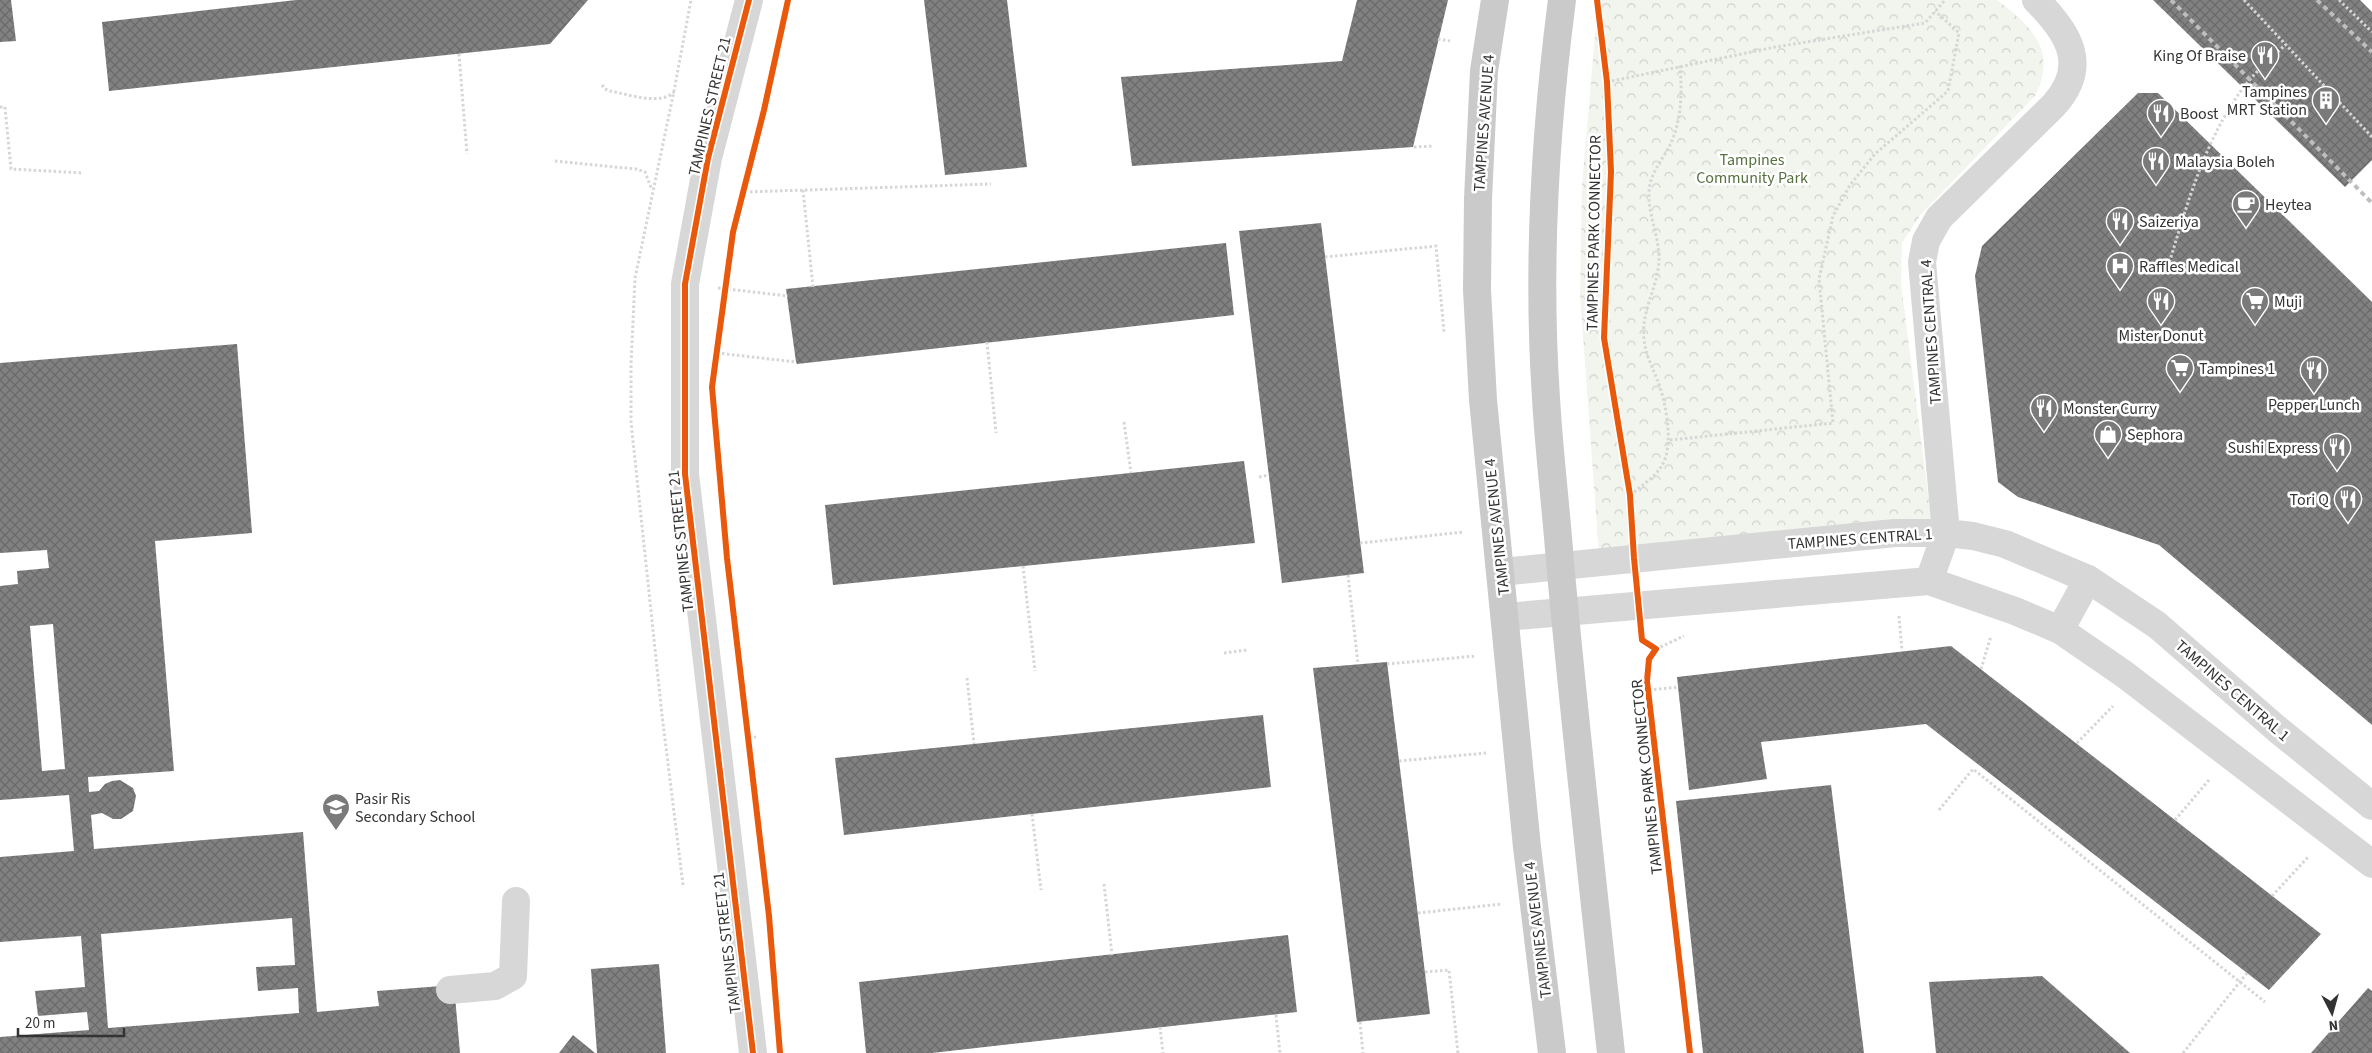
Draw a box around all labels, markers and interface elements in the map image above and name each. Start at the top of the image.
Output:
street label: TAMPINES STREET 21 [683,34,737,178]
restaurant icon: King Of Braise [2250,40,2280,79]
place label: King Of Braise [2153,45,2246,67]
street label: TAMPINES AVENUE 4 [1468,54,1500,192]
place label: Tampines MRT Station [2227,81,2307,121]
building icon: Tampines MRT Station [2311,85,2341,124]
restaurant icon: Boost [2146,98,2176,137]
place label: Boost [2180,103,2219,125]
street label: TAMPINES PARK CONNECTOR [1581,135,1607,331]
restaurant icon: Malaysia Boleh [2141,146,2171,185]
park label: Tampines Community Park [1696,149,1808,189]
place label: Malaysia Boleh [2175,151,2275,173]
cafe icon: Heytea [2231,189,2261,228]
place label: Heytea [2265,194,2312,216]
restaurant icon: Saizeriya [2105,206,2135,245]
place label: Saizeriya [2139,211,2199,233]
hospital icon: Raffles Medical [2105,251,2135,290]
place label: Raffles Medical [2139,256,2239,278]
street label: TAMPINES CENTRAL 4 [1915,259,1947,405]
restaurant icon: Mister Donut [2146,286,2176,325]
supermarket icon: Muji [2240,286,2270,325]
place label: Muji [2274,291,2302,313]
place label: Mister Donut [2118,325,2204,347]
supermarket icon: Tampines 1 [2165,353,2195,392]
restaurant icon: Pepper Lunch [2299,355,2329,394]
place label: Tampines 1 [2199,358,2275,380]
restaurant icon: Monster Curry [2029,393,2059,432]
place label: Pepper Lunch [2268,394,2360,416]
place label: Monster Curry [2063,398,2158,420]
shop icon: Sephora [2093,419,2123,458]
place label: Sephora [2127,424,2183,446]
restaurant icon: Sushi Express [2322,432,2352,471]
place label: Sushi Express [2228,437,2318,459]
street label: TAMPINES AVENUE 4 [1479,457,1515,596]
street label: TAMPINES STREET 21 [663,469,699,613]
restaurant icon: Tori Q [2333,484,2363,523]
place label: Tori Q [2289,489,2329,511]
street label: TAMPINES CENTRAL 1 [1787,523,1933,555]
street label: TAMPINES CENTRAL 1 [2170,635,2294,747]
street label: TAMPINES PARK CONNECTOR [1626,678,1668,875]
place label: Pasir Ris Secondary School [355,788,475,828]
school or university icon: Pasir Ris Secondary School [321,792,351,831]
street label: TAMPINES AVENUE 4 [1519,860,1557,999]
street label: TAMPINES STREET 21 [707,871,747,1015]
north arrow [2307,988,2357,1038]
scale bar [18,1006,124,1038]
text: 20 m [25,1013,55,1034]
text: N [2328,1015,2339,1035]

